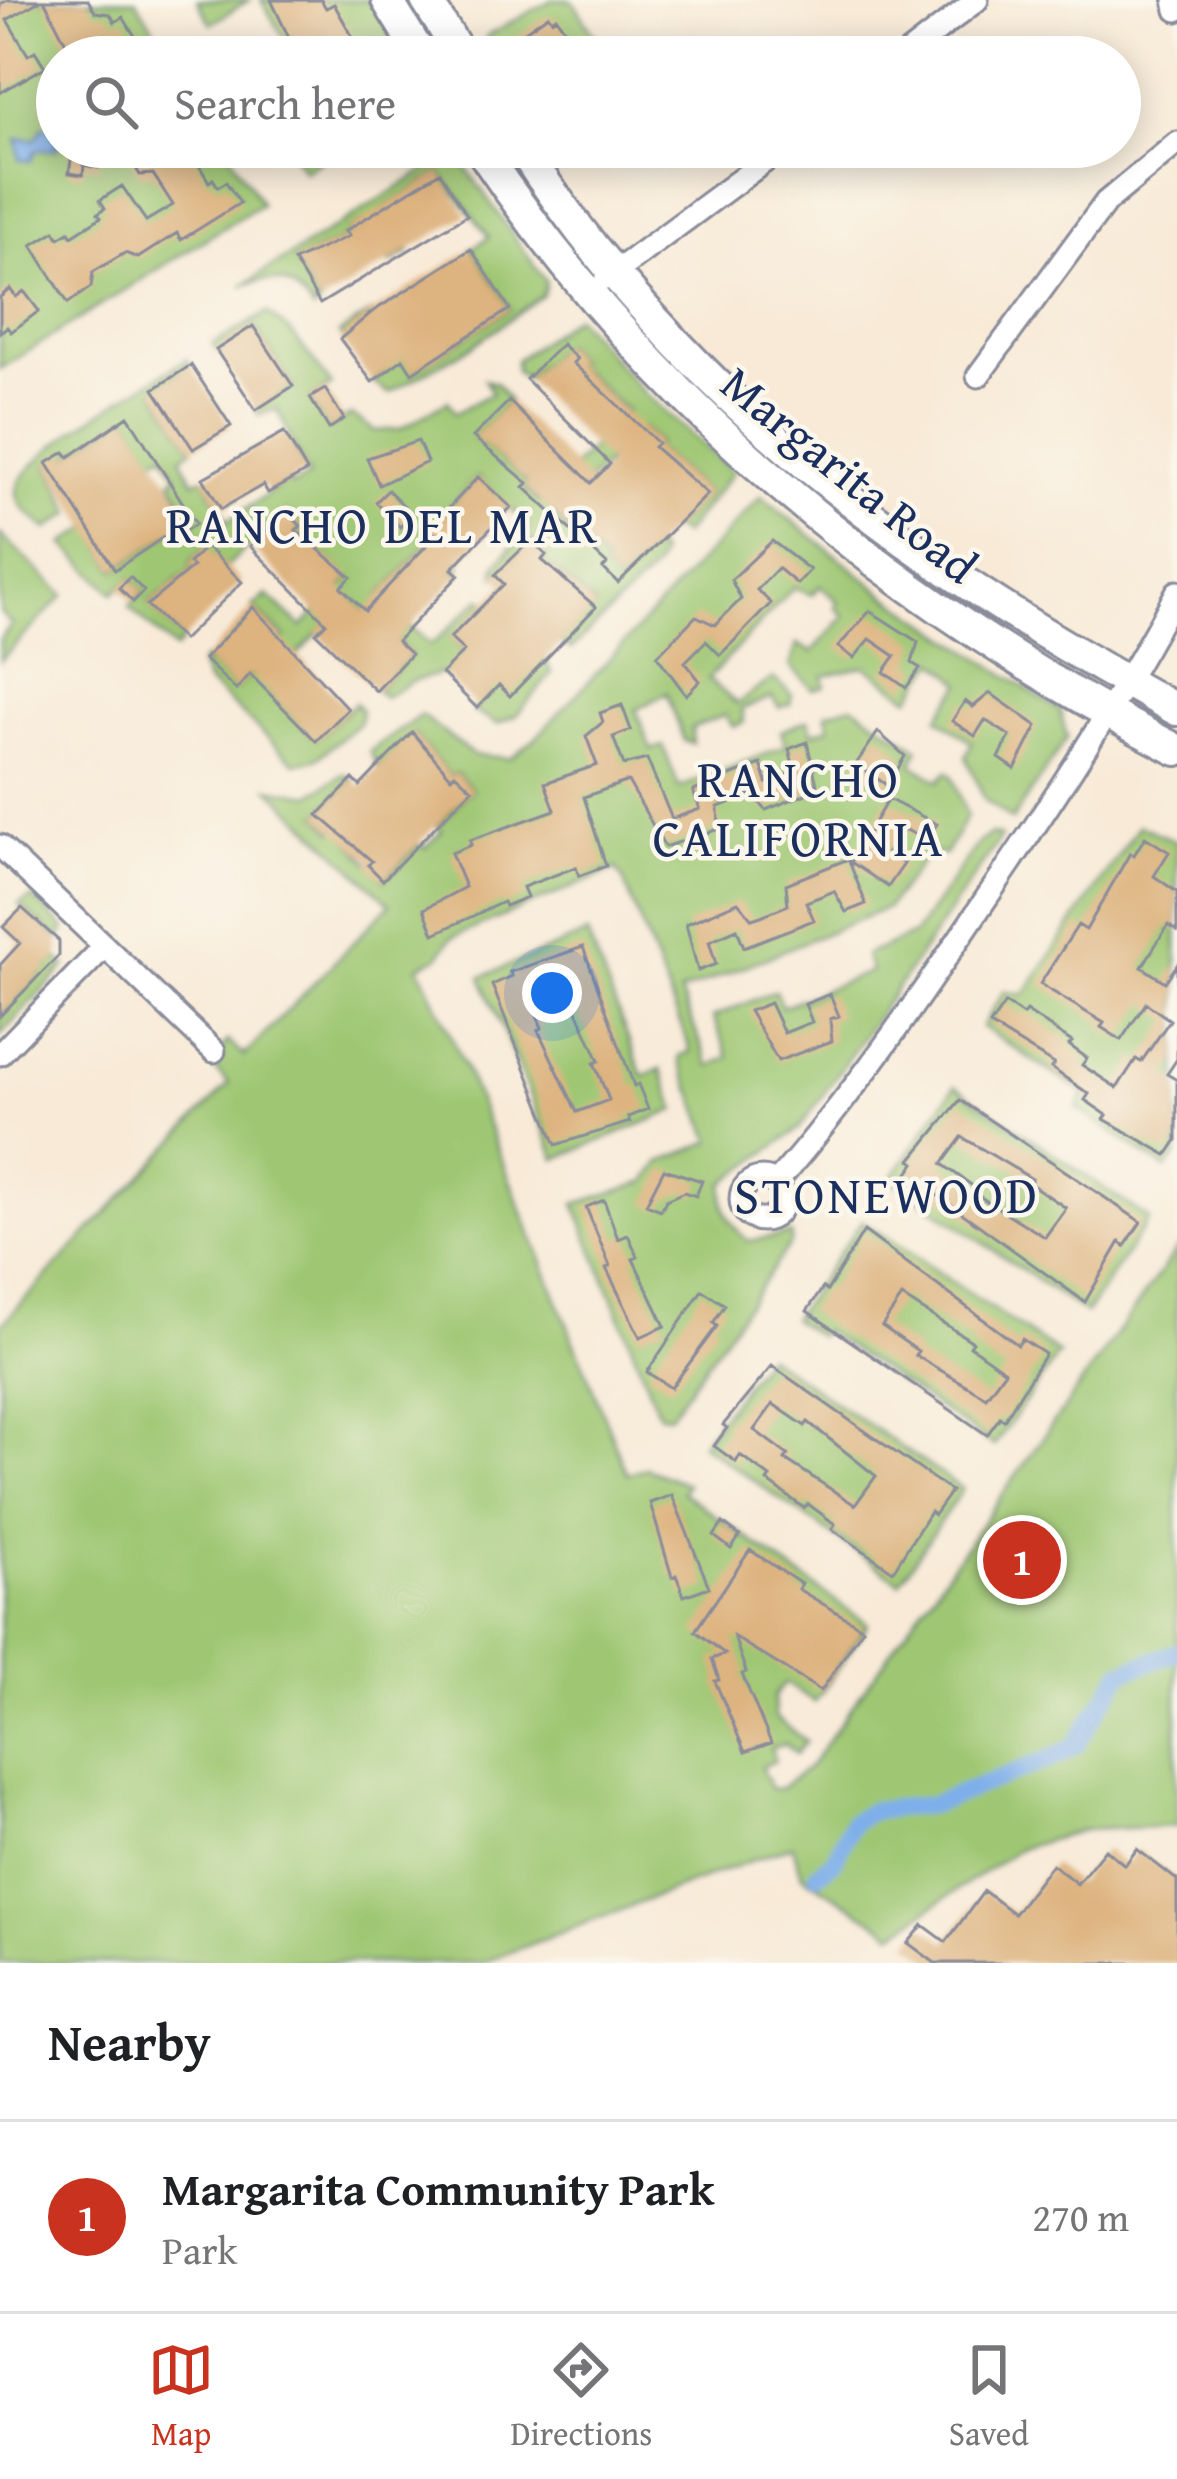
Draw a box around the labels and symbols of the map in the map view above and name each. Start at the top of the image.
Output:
street label: Margarita Road [706,348,994,600]
district label: RANCHO DEL MAR [166,487,600,562]
district label: RANCHO CALIFORNIA [653,741,945,875]
your location [522,963,582,1023]
district label: STONEWOOD [734,1157,1040,1232]
pin: 1 [983,1515,1061,1605]

